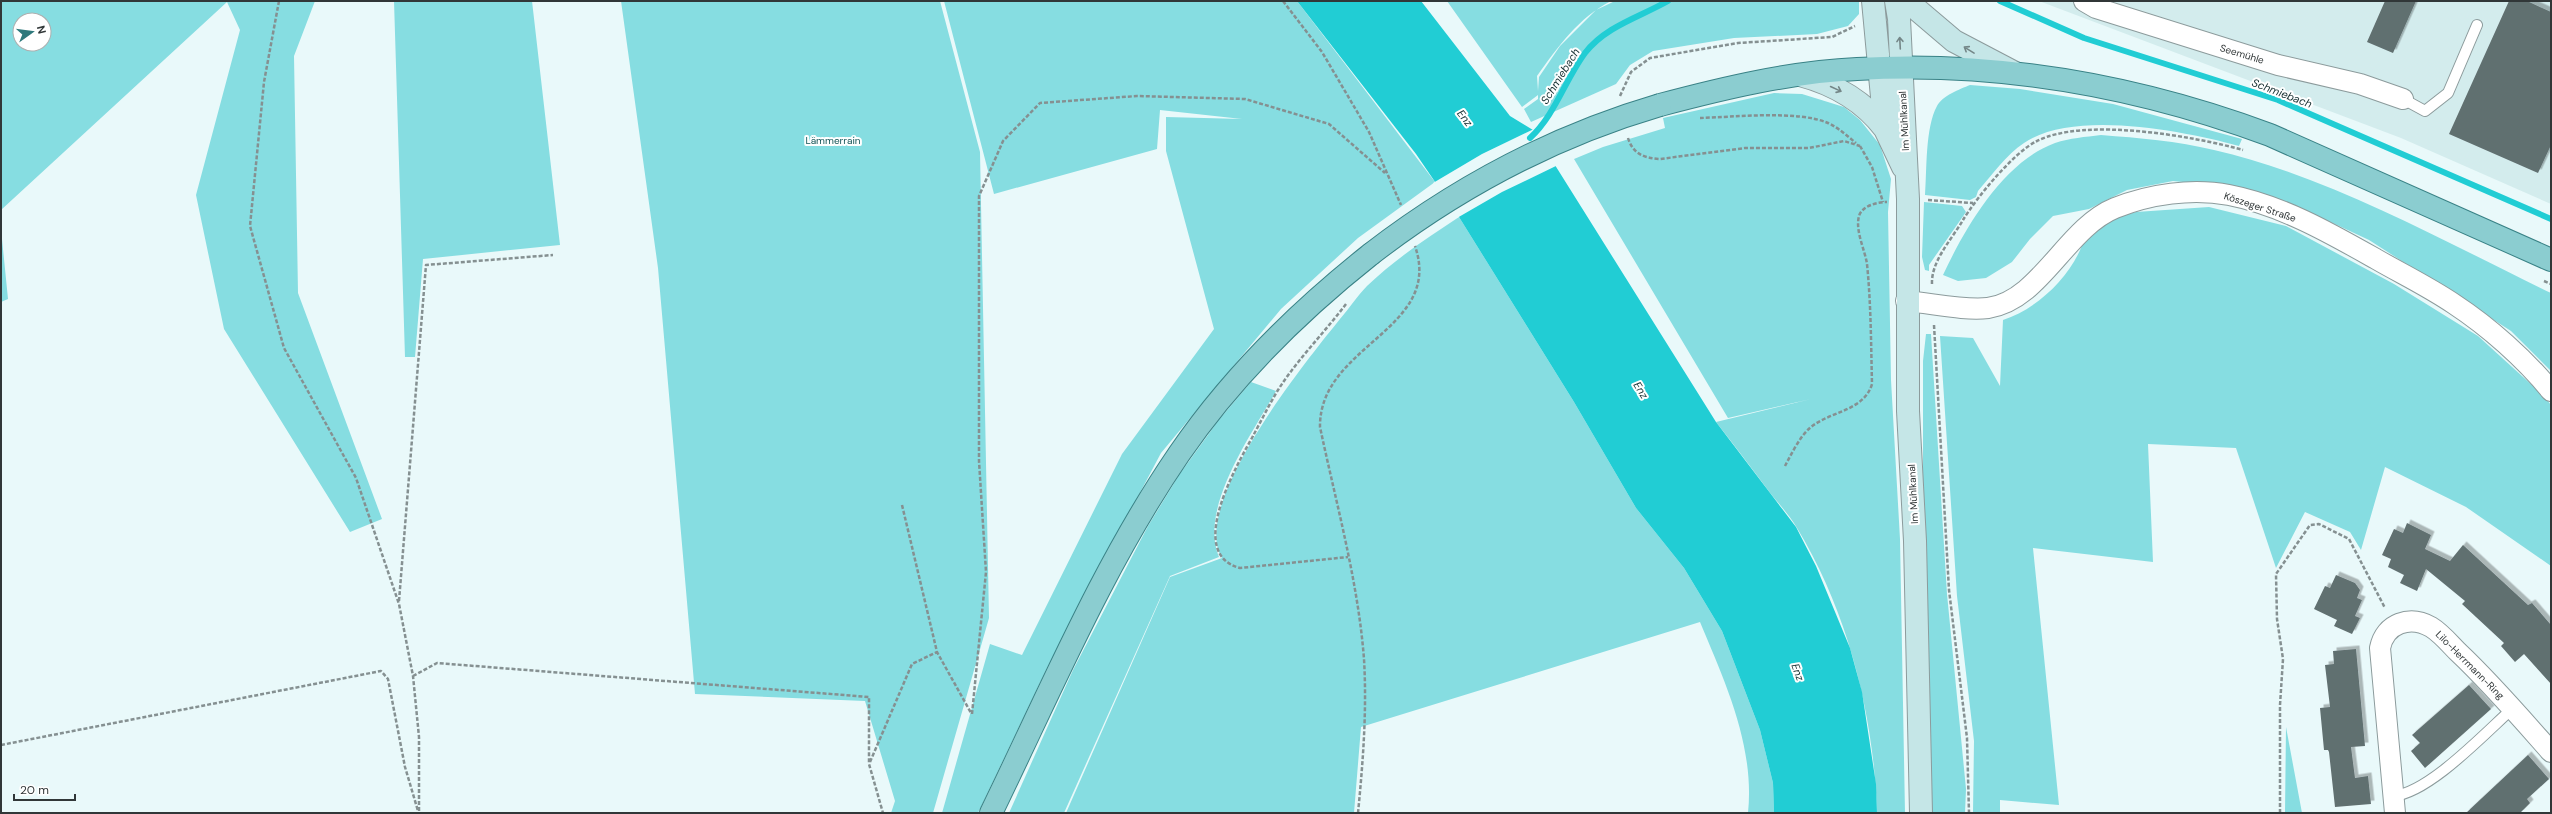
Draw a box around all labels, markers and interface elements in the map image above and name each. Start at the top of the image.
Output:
north arrow [12,12,52,52]
text: N [34,24,49,35]
one-way arrow [1897,37,1904,50]
street label: Seemühle [2218,41,2266,67]
water label: Schmiebach [1537,45,1583,107]
one-way arrow [1963,45,1975,53]
water label: Schmiebach [2250,75,2314,111]
one-way arrow [1830,85,1842,93]
street label: Im Mühlkanal [1896,91,1912,151]
water label: Enz [1454,107,1476,130]
park label: Lämmerrain [805,134,861,147]
street label: Köszeger Straße [2222,189,2298,225]
water label: Enz [1630,379,1652,402]
street label: Im Mühlkanal [1905,464,1921,524]
street label: Lilo-Herrmann-Ring [2433,628,2507,702]
water label: Enz [1788,661,1808,683]
scale bar [14,776,75,802]
text: 20 m [20,782,49,798]

